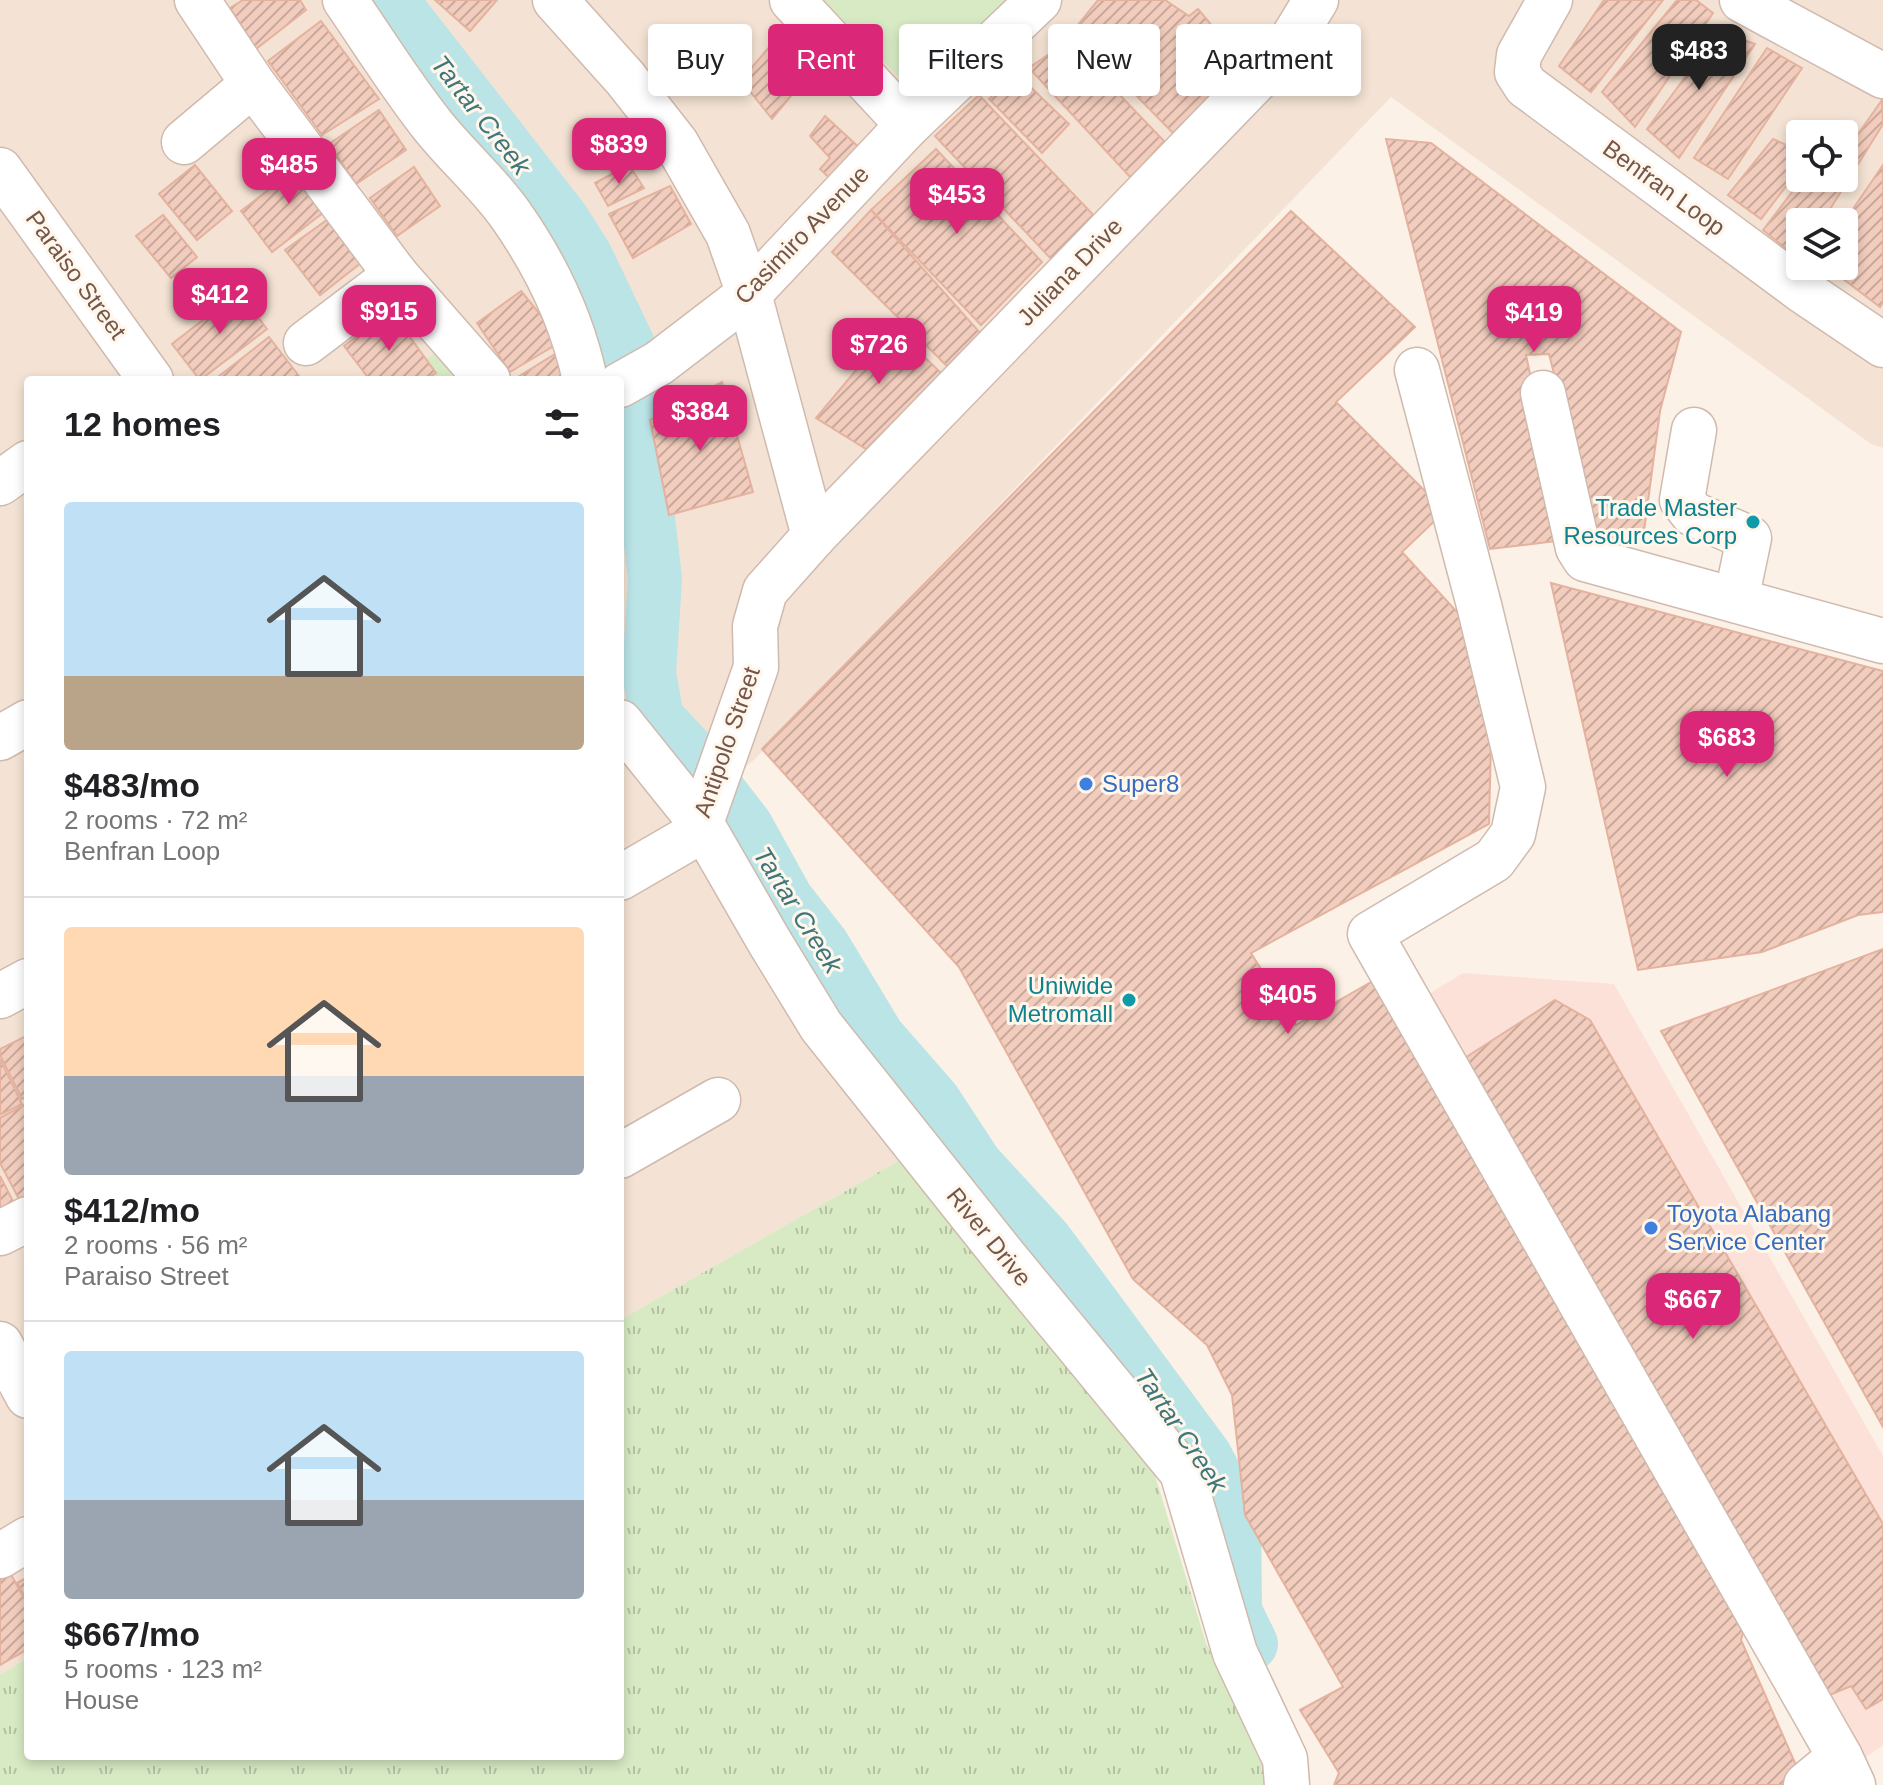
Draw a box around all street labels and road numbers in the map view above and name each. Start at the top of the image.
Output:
street label: Benfran Loop [1598,134,1731,241]
street label: Casimiro Avenue [729,160,874,309]
street label: Paraiso Street [21,205,132,344]
street label: Juliana Drive [1012,212,1128,331]
street label: Antipolo Street [688,663,765,821]
street label: River Drive [942,1182,1037,1291]

